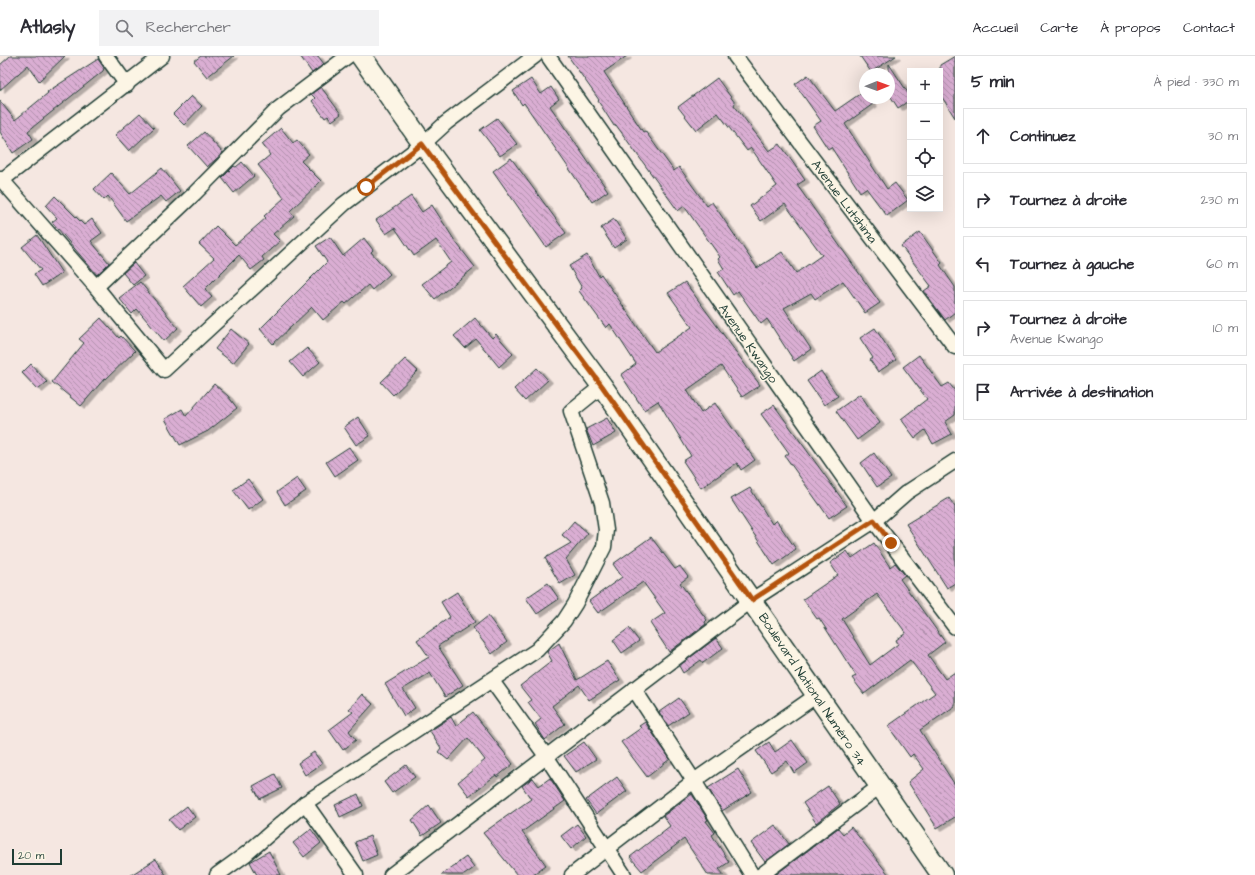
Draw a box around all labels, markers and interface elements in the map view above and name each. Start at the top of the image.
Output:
search box [99,10,379,46]
text: Atlasly [20,14,75,41]
icon: search [113,17,135,39]
text: Rechercher [145,17,231,38]
text: Accueil [973,18,1018,38]
text: Carte [1040,18,1078,38]
text: À propos [1100,18,1161,38]
text: Contact [1183,18,1235,38]
north arrow [859,68,895,104]
map controls [907,68,943,212]
button: + [907,68,943,104]
text: 5 min [971,70,1014,94]
text: À pied · 330 m [1154,73,1239,91]
button: − [907,104,943,140]
icon: ahead [972,125,994,147]
text: Continuez [1010,126,1076,147]
text: 30 m [1208,127,1238,145]
button: locate [907,140,943,176]
street label: Avenue Lutshima [807,156,882,247]
button: layers [907,176,943,212]
route start [357,178,375,196]
icon: right [972,189,994,211]
text: Tournez à droite [1010,190,1127,211]
text: 230 m [1200,191,1238,209]
icon: left [972,253,994,275]
text: Tournez à gauche [1010,254,1134,275]
text: 60 m [1206,255,1238,273]
street label: Avenue Kwango [713,300,783,388]
text: Tournez à droite [1010,309,1127,330]
icon: right [972,317,994,339]
text: 10 m [1213,319,1238,337]
text: Avenue Kwango [1010,330,1103,348]
icon: arrive [972,381,994,403]
text: Arrivée à destination [1010,382,1153,403]
route end [882,534,900,552]
street label: Boulevard National Numéro 34 [754,609,870,770]
scale bar [12,847,62,866]
text: 20 m [18,848,44,863]

